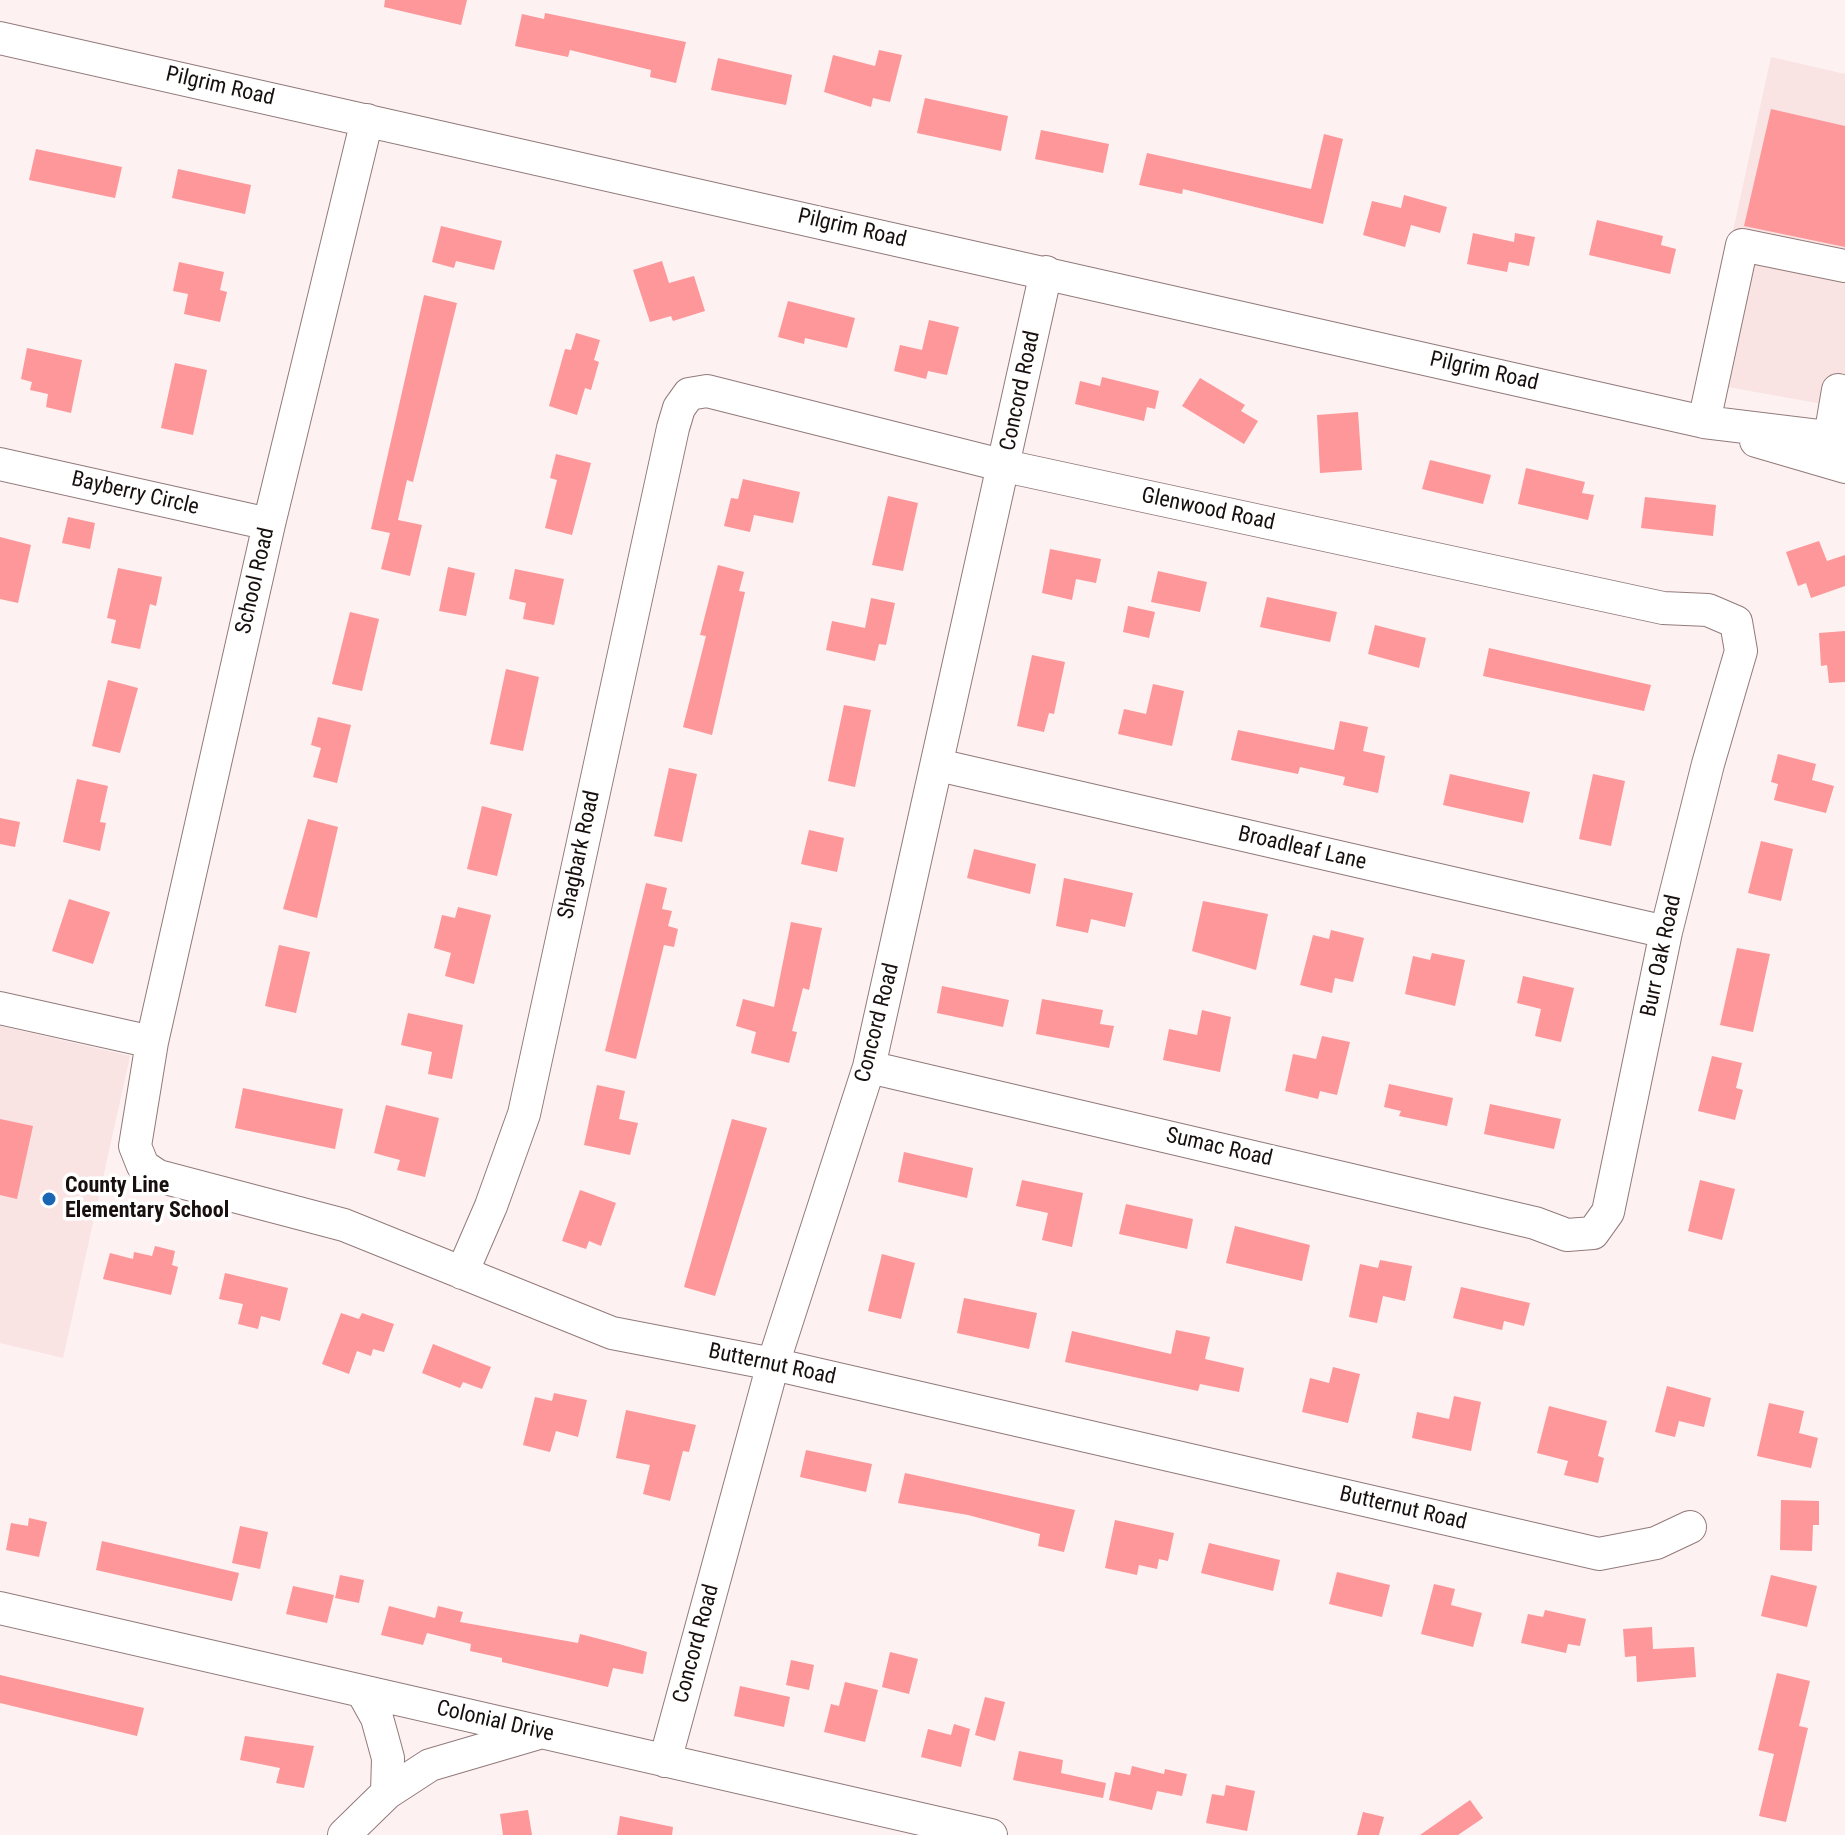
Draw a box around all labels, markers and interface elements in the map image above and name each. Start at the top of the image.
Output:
street label: Pilgrim Road [163,62,277,112]
street label: Pilgrim Road [795,204,909,254]
street label: Concord Road [995,329,1047,453]
street label: Pilgrim Road [1427,347,1541,397]
street label: Bayberry Circle [69,467,201,521]
street label: Glenwood Road [1139,483,1277,537]
street label: School Road [231,525,281,637]
street label: Shagbark Road [554,788,606,922]
street label: Broadleaf Lane [1235,821,1369,877]
street label: Burr Oak Road [1636,893,1688,1019]
street label: Concord Road [850,961,906,1085]
street label: Sumac Road [1163,1123,1275,1173]
place label: County Line Elementary School [65,1173,229,1224]
marker: County Line Elementary School [40,1190,58,1208]
street label: Butternut Road [706,1339,838,1391]
street label: Butternut Road [1337,1482,1469,1536]
street label: Concord Road [668,1582,726,1706]
street label: Colonial Drive [434,1696,556,1748]

